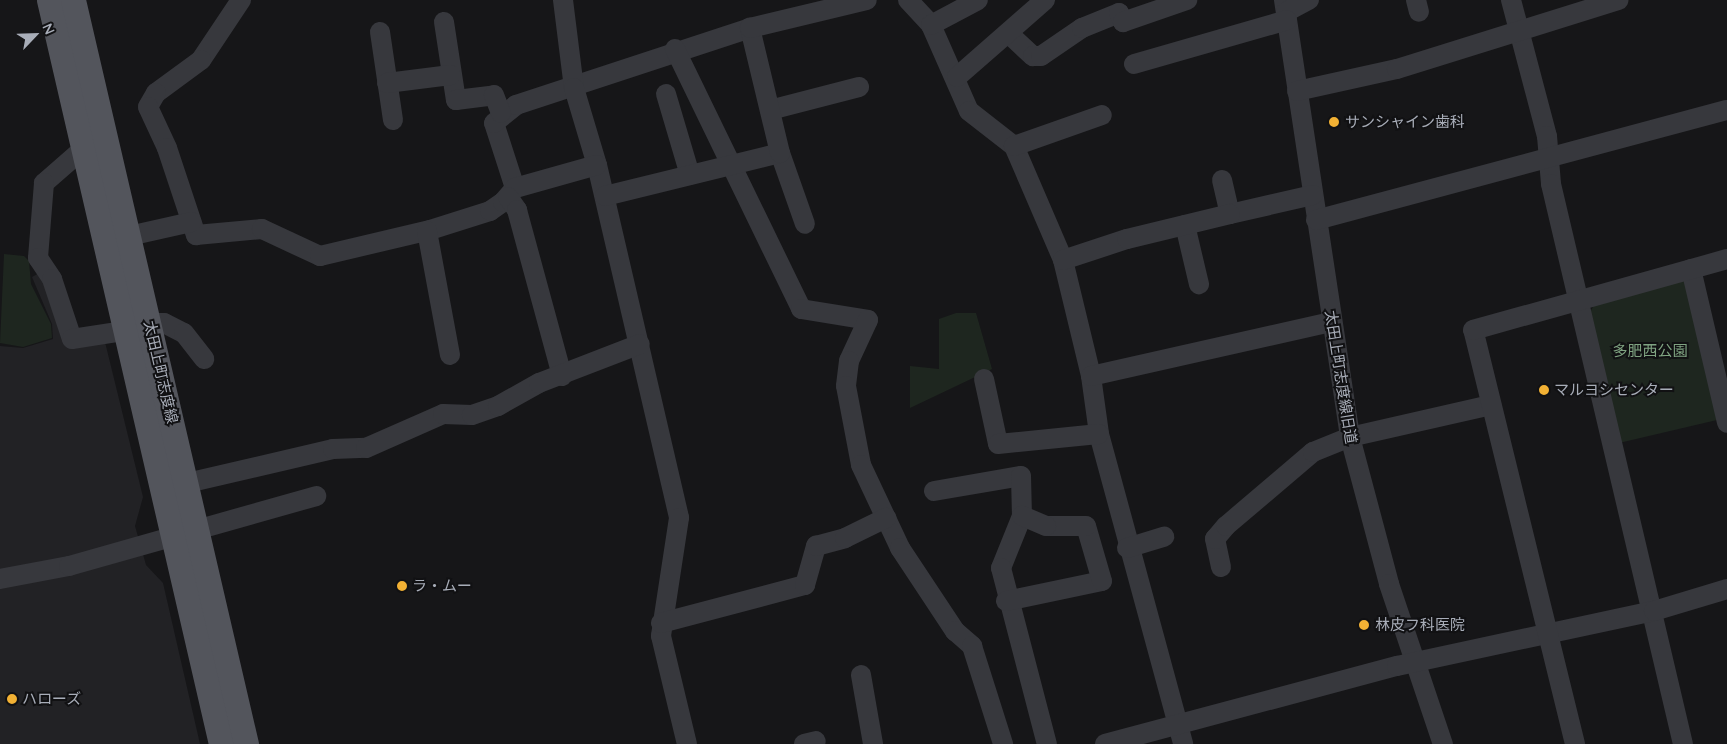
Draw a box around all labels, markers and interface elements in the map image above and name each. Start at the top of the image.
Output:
north arrow [10,10,60,60]
text: N [38,21,59,37]
place label: サンシャイン歯科 [1345,113,1465,131]
marker: サンシャイン歯科 [1327,115,1341,129]
street label: 太田上町志度線旧道 [1322,309,1360,445]
street label: 太田上町志度線 [140,319,182,425]
park label: 多肥西公園 [1613,342,1687,360]
place label: マルヨシセンター [1554,381,1674,399]
marker: マルヨシセンター [1538,384,1550,396]
place label: ラ・ムー [412,577,472,595]
marker: ラ・ムー [396,580,408,592]
place label: 林皮フ科医院 [1375,616,1465,634]
marker: 林皮フ科医院 [1357,618,1371,632]
place label: ハローズ [22,690,82,708]
marker: ハローズ [6,693,18,705]

